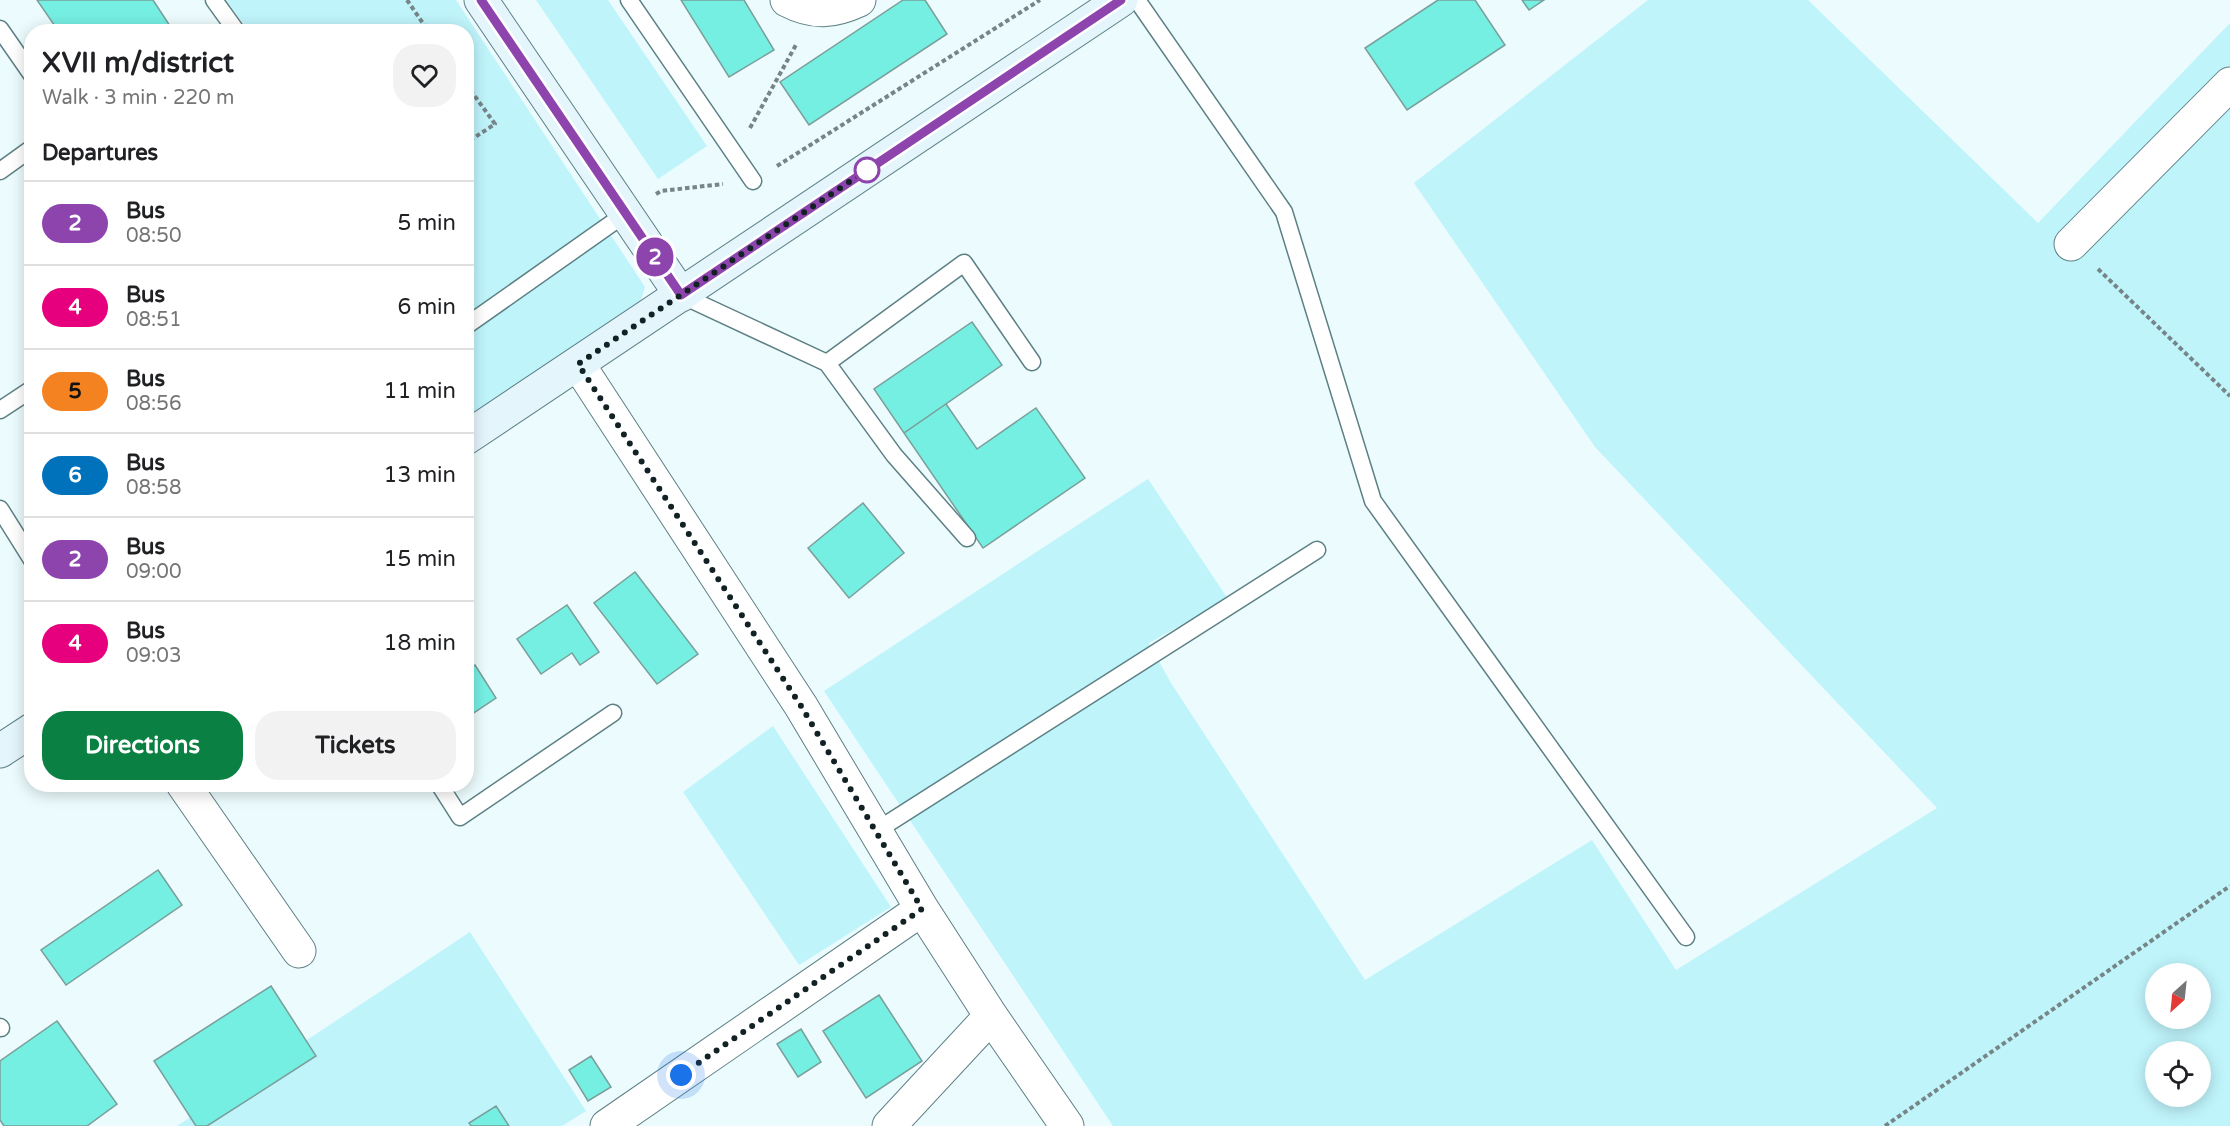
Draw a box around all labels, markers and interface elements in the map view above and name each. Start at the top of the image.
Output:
button: heart [393,44,456,107]
text: XVII m/district [42,46,234,80]
text: Walk · 3 min · 220 m [42,86,234,110]
text: Departures [42,140,158,166]
unlabelled marker [854,157,880,183]
text: Bus [126,198,165,224]
text: 5 min [397,210,456,236]
text: 2 [68,211,82,236]
text: 08:50 [126,224,181,248]
line badge: 2 [636,238,674,276]
text: 2 [648,245,662,270]
text: Bus [126,282,165,308]
text: 6 min [397,294,456,320]
text: 4 [68,295,82,320]
text: 08:51 [126,308,181,332]
text: Bus [126,366,165,392]
text: 11 min [384,378,456,404]
text: 5 [68,379,82,404]
text: 08:56 [126,392,181,416]
text: Bus [126,450,165,476]
text: 13 min [384,462,456,488]
text: 6 [68,463,82,488]
text: 08:58 [126,476,181,500]
text: Bus [126,534,165,560]
text: 15 min [384,546,456,572]
text: 2 [68,547,82,572]
text: 09:00 [126,560,181,584]
text: Bus [126,618,165,644]
text: 18 min [384,630,456,656]
text: 4 [68,631,82,656]
text: 09:03 [126,644,181,668]
button: Directions [42,711,243,780]
button: Tickets [255,711,456,780]
north arrow [2145,963,2211,1029]
map controls [2145,963,2211,1107]
button: locate [2145,1041,2211,1107]
your location [666,1060,696,1090]

